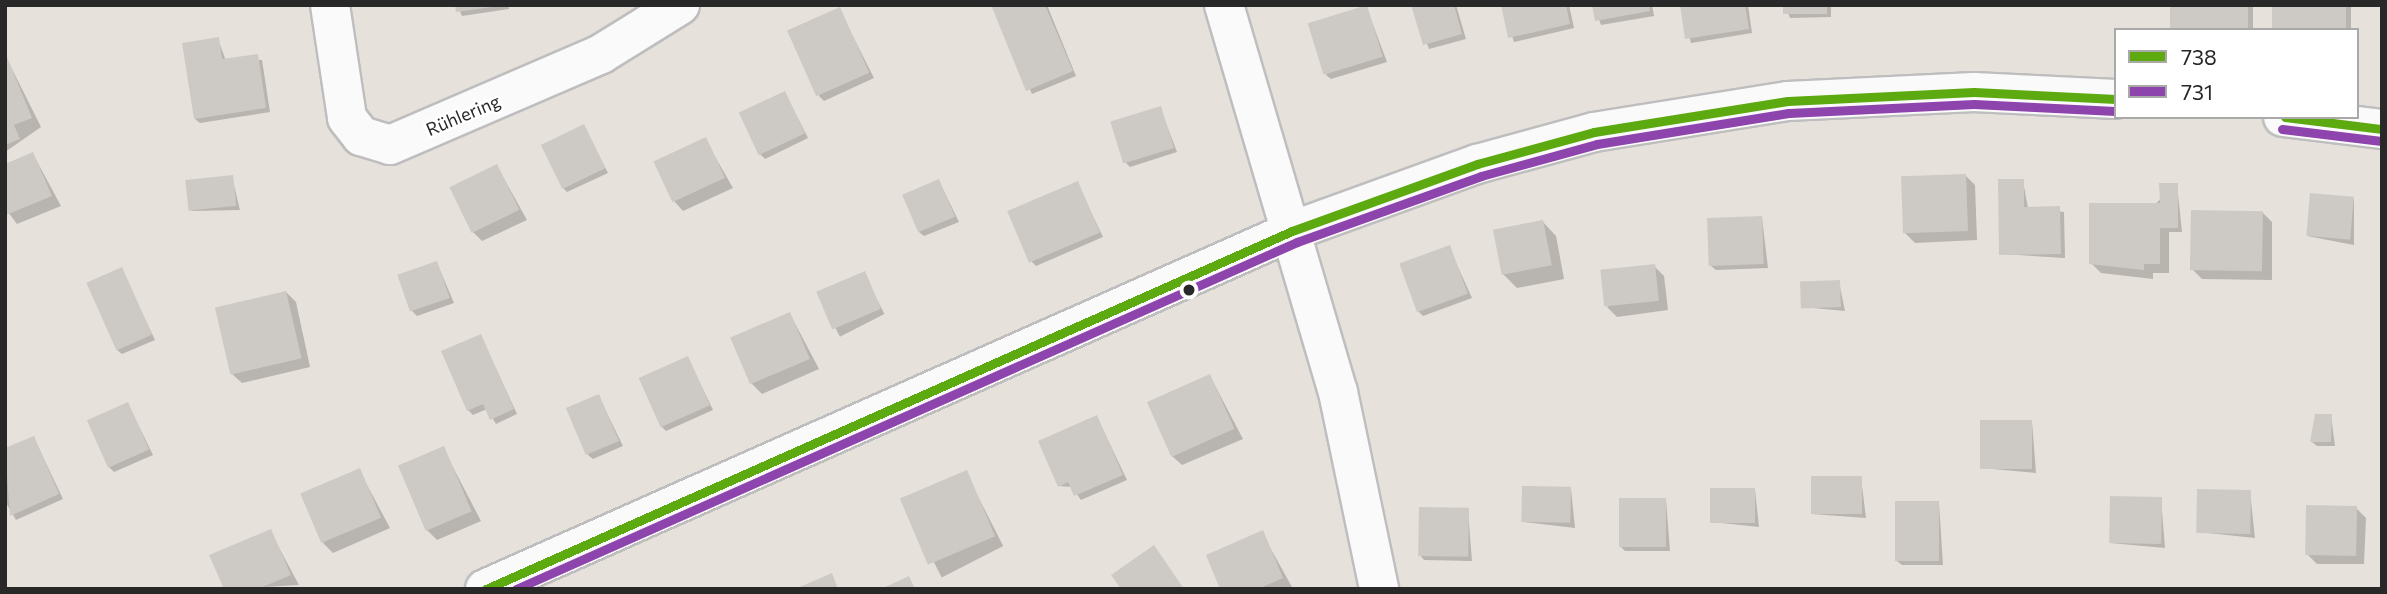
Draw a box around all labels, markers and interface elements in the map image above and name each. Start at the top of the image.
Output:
legend [2114,28,2359,119]
text: 738 [2181,44,2217,69]
text: 731 [2181,79,2213,104]
street label: Rühlering [423,90,503,140]
unlabelled marker [1182,283,1196,297]

